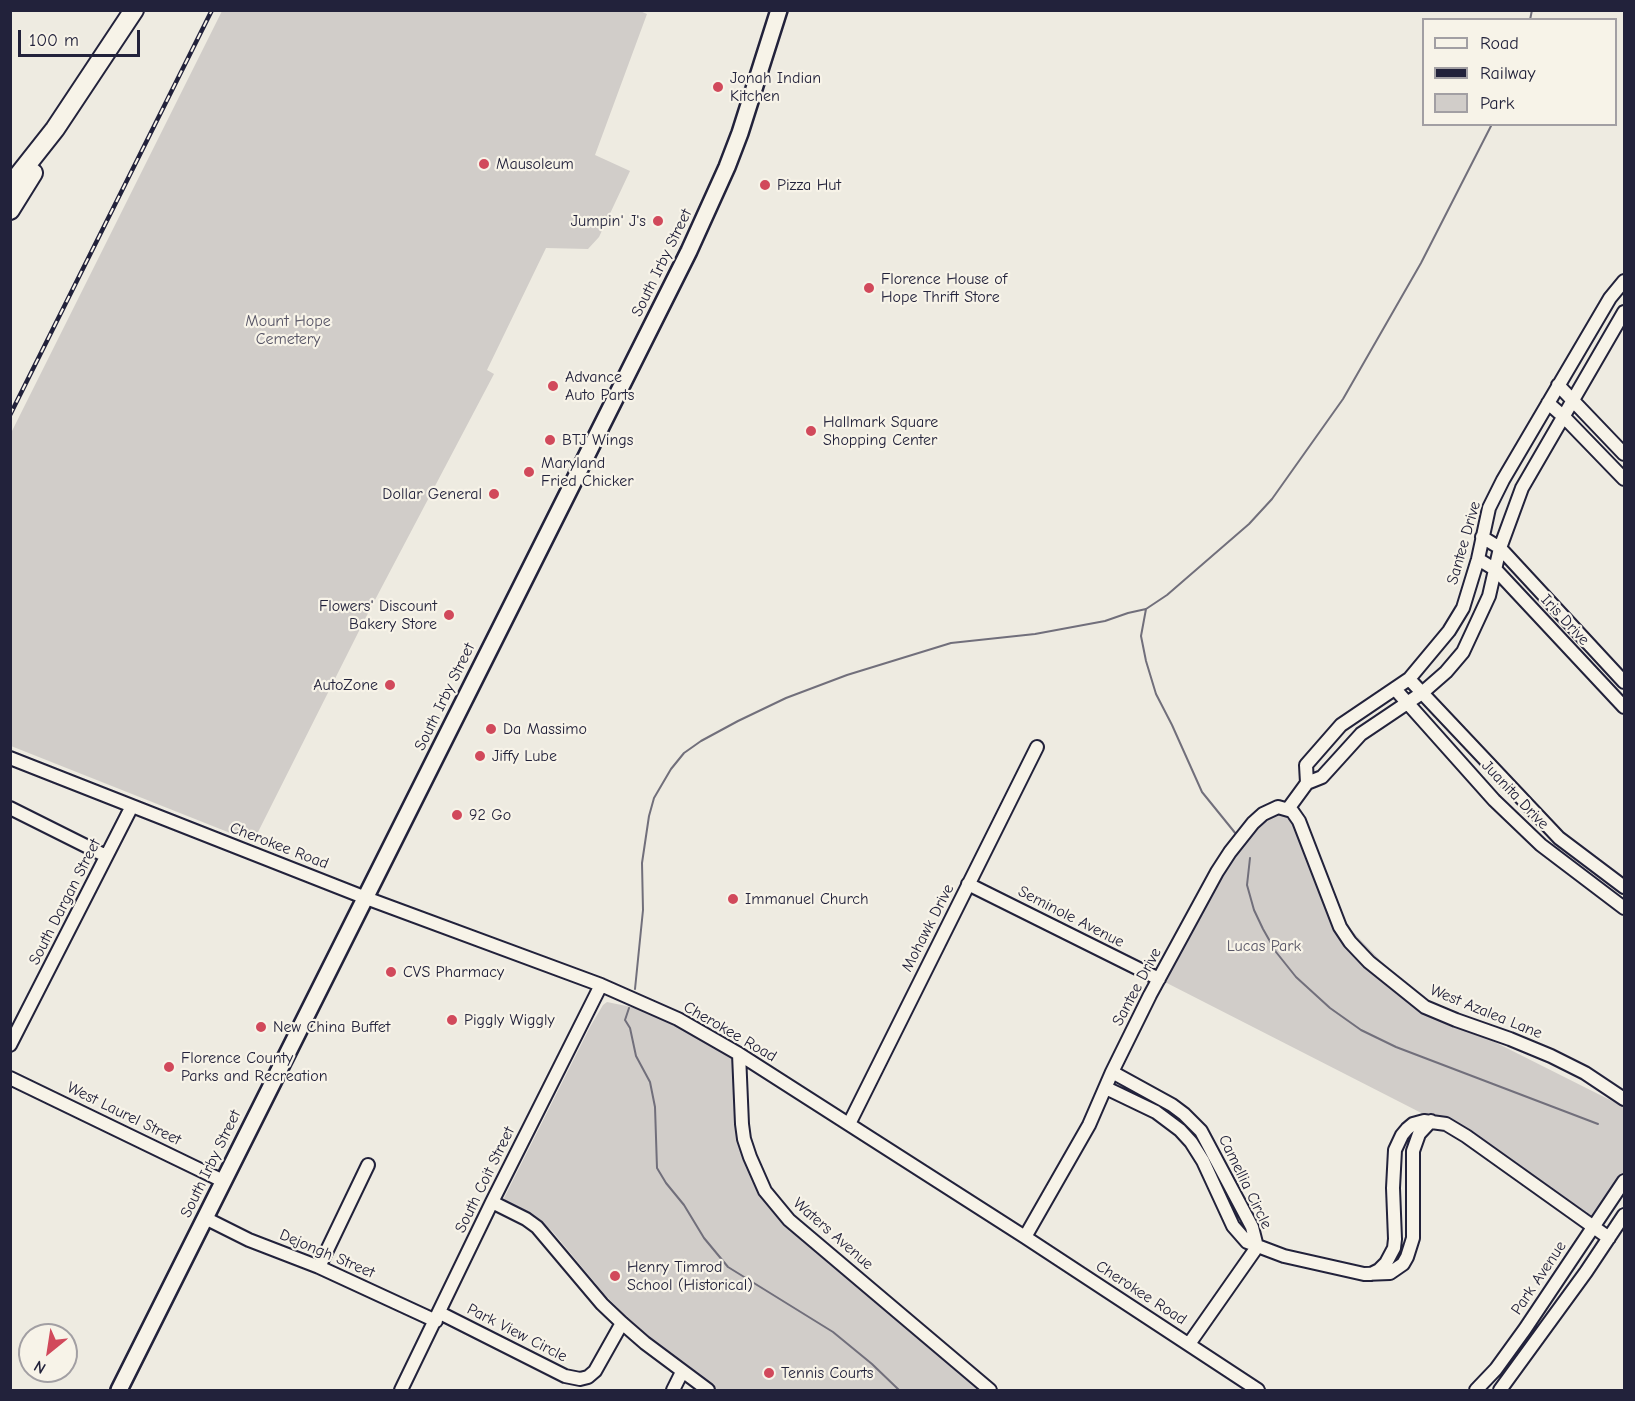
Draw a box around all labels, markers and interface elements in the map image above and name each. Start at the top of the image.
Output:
scale bar [21,18,142,56]
legend [1422,18,1617,126]
text: 100 m [29,30,79,51]
text: Road [1480,33,1519,54]
text: Railway [1480,63,1536,84]
place label: Jonah Indian Kitchen [730,68,821,106]
marker: Jonah Indian Kitchen [711,80,725,94]
text: Park [1480,93,1514,114]
place label: Mausoleum [496,154,574,174]
marker: Mausoleum [477,157,491,171]
place label: Pizza Hut [777,175,841,195]
marker: Pizza Hut [758,178,772,192]
street label: South Irby Street [628,206,696,320]
place label: Jumpin' J's [571,211,646,231]
marker: Jumpin' J's [651,214,665,228]
place label: Florence House of Hope Thrift Store [881,269,1007,307]
marker: Florence House of Hope Thrift Store [862,281,876,295]
park label: Mount Hope Cemetery [245,311,331,349]
place label: Advance Auto Parts [565,367,635,405]
marker: Advance Auto Parts [546,379,560,393]
place label: Hallmark Square Shopping Center [823,412,938,450]
marker: Hallmark Square Shopping Center [804,424,818,438]
place label: BTJ Wings [562,430,633,450]
marker: BTJ Wings [543,433,557,447]
place label: Maryland Fried Chicker [541,453,634,491]
marker: Maryland Fried Chicker [522,465,536,479]
place label: Dollar General [382,484,482,504]
marker: Dollar General [487,487,501,501]
street label: Santee Drive [1443,499,1485,587]
street label: Iris Drive [1537,591,1593,649]
place label: Flowers' Discount Bakery Store [319,596,437,634]
marker: Flowers' Discount Bakery Store [442,608,456,622]
street label: South Irby Street [411,640,479,754]
place label: AutoZone [313,675,378,695]
marker: AutoZone [383,678,397,692]
place label: Da Massimo [503,719,587,739]
marker: Da Massimo [484,722,498,736]
place label: Jiffy Lube [492,746,557,766]
marker: Jiffy Lube [473,749,487,763]
street label: Juanita Drive [1477,757,1553,833]
place label: 92 Go [469,805,511,825]
marker: 92 Go [450,808,464,822]
street label: Cherokee Road [227,818,331,874]
street label: South Dargan Street [25,836,105,968]
street label: Mohawk Drive [898,881,958,975]
street label: Seminole Avenue [1015,882,1127,952]
place label: Immanuel Church [745,889,869,909]
marker: Immanuel Church [726,892,740,906]
park label: Lucas Park [1227,936,1301,956]
street label: Santee Drive [1108,945,1166,1029]
place label: CVS Pharmacy [403,962,504,982]
marker: CVS Pharmacy [384,965,398,979]
street label: West Azalea Lane [1427,981,1545,1043]
street label: Cherokee Road [680,998,780,1066]
place label: Piggly Wiggly [464,1010,555,1030]
marker: Piggly Wiggly [445,1013,459,1027]
place label: New China Buffet [273,1017,390,1037]
marker: New China Buffet [254,1020,268,1034]
place label: Florence County Parks and Recreation [181,1048,327,1086]
marker: Florence County Parks and Recreation [162,1060,176,1074]
street label: West Laurel Street [64,1078,184,1150]
street label: South Irby Street [177,1107,245,1221]
street label: South Coit Street [451,1124,519,1236]
street label: Camellia Circle [1214,1132,1276,1232]
street label: Waters Avenue [789,1194,877,1274]
street label: Dejongh Street [276,1225,378,1283]
street label: Park Avenue [1507,1238,1571,1318]
place label: Henry Timrod School (Historical) [627,1257,753,1295]
street label: Cherokee Road [1092,1257,1190,1329]
marker: Henry Timrod School (Historical) [608,1269,622,1283]
street label: Park View Circle [464,1300,570,1366]
north arrow [18,1323,78,1383]
text: N [31,1356,49,1377]
place label: Tennis Courts [781,1363,873,1383]
marker: Tennis Courts [762,1366,776,1380]

